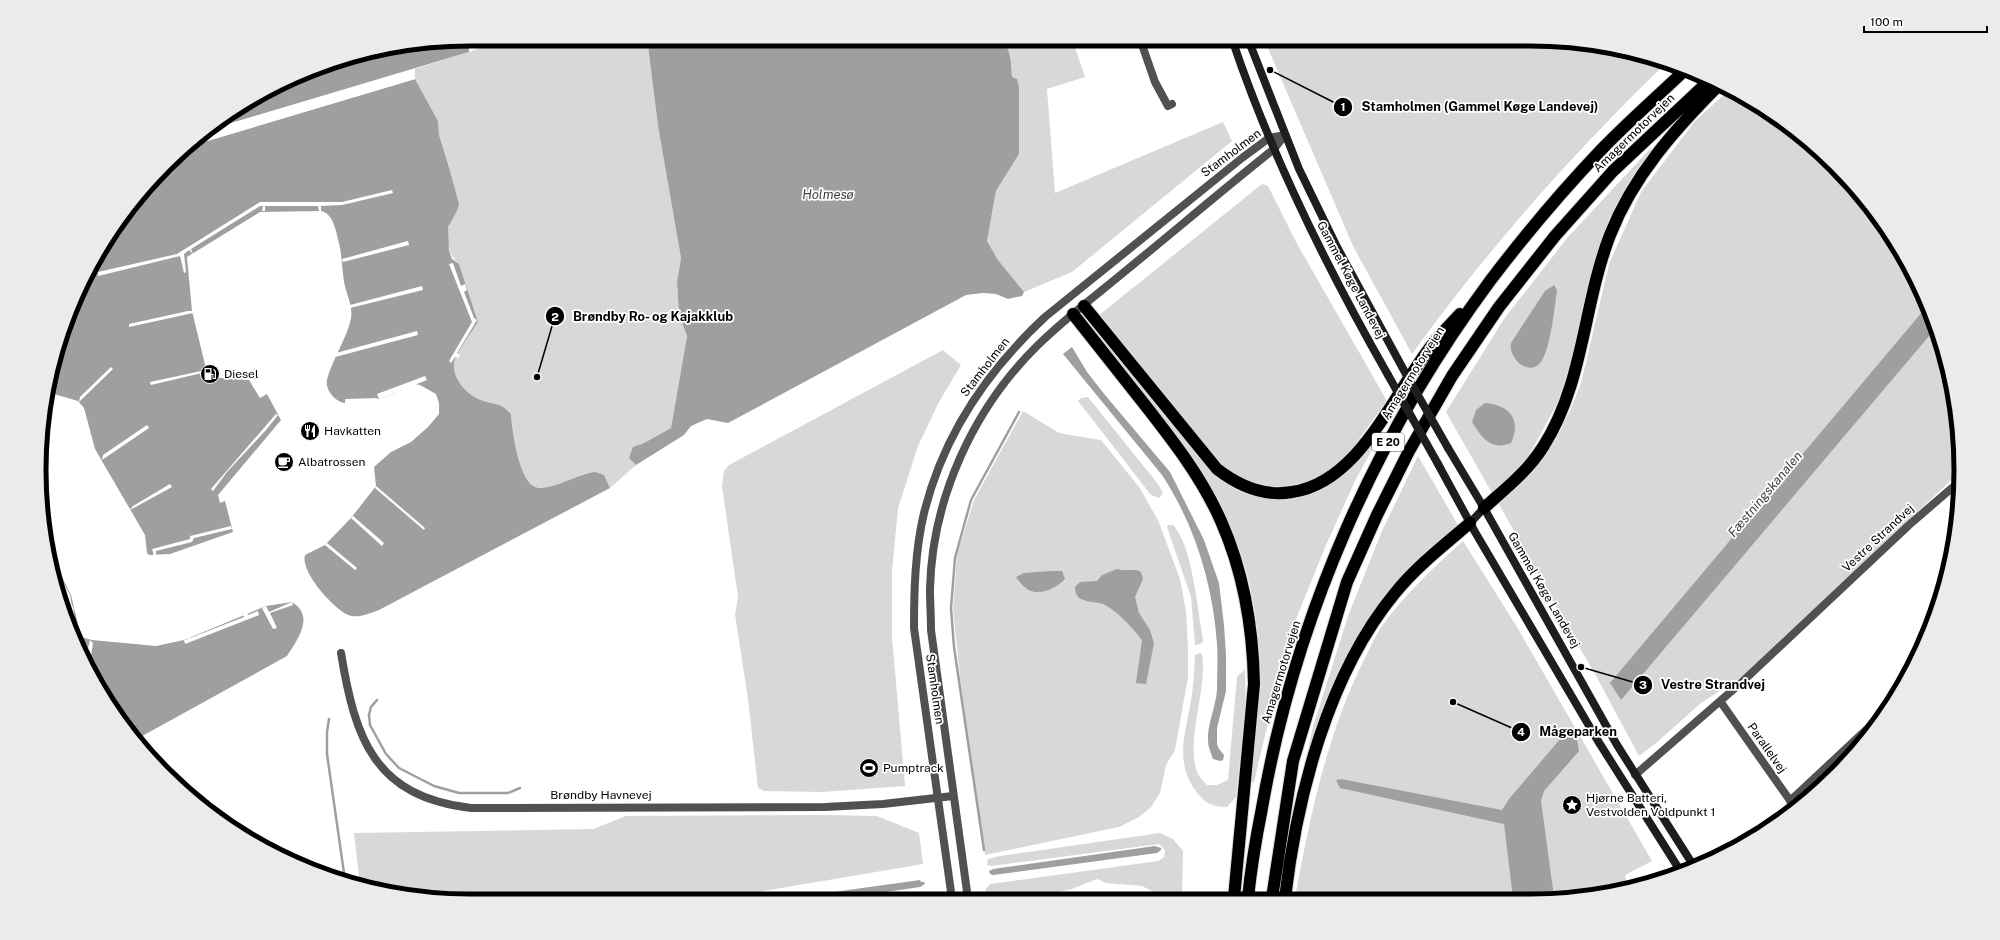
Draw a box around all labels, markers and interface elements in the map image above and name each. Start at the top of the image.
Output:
scale bar [1864,8,1987,34]
text: 100 m [1870,15,1903,29]
street label: Amagermotorvejen [1591,91,1677,175]
callout: Stamholmen (Gammel Køge Landevej) [1333,94,1606,119]
text: Stamholmen (Gammel Køge Landevej) [1362,99,1598,114]
text: 1 [1340,100,1346,114]
street label: Stamholmen [1198,126,1264,180]
water label: Holmesø [802,187,854,202]
street label: Gammel Køge Landevej [1314,219,1388,341]
callout: Brøndby Ro- og Kajakklub [545,304,742,329]
text: Brøndby Ro- og Kajakklub [573,309,733,324]
text: 2 [551,310,559,324]
street label: Amagermotorvejen [1379,324,1447,422]
street label: Stamholmen [958,335,1012,399]
fuel station icon: Diesel [199,363,221,385]
place label: Diesel [224,367,259,381]
restaurant icon: Havkatten [299,420,321,442]
place label: Havkatten [324,424,381,438]
road number: E 20 [1372,433,1404,451]
water label: Fæstningskanalen [1725,448,1805,540]
cafe icon: Albatrossen [273,451,295,473]
place label: Albatrossen [298,455,365,469]
street label: Vestre Strandvej [1839,501,1917,575]
street label: Gammel Køge Landevej [1505,530,1583,650]
street label: Amagermotorvejen [1259,619,1303,725]
street label: Stamholmen [923,653,947,725]
callout: Vestre Strandvej [1633,672,1773,697]
text: Vestre Strandvej [1661,677,1765,692]
text: 3 [1639,678,1647,692]
callout: Mågeparken [1511,719,1625,744]
street label: Parallelvej [1745,720,1789,776]
text: Mågeparken [1539,724,1617,739]
text: 4 [1517,725,1525,739]
sports icon: Pumptrack [858,757,880,779]
place label: Pumptrack [883,761,944,775]
street label: Brøndby Havnevej [550,788,652,802]
place label: Hjørne Batteri, Vestvolden Voldpunkt 1 [1586,791,1715,819]
place icon: Hjørne Batteri, Vestvolden Voldpunkt 1 [1561,794,1583,816]

